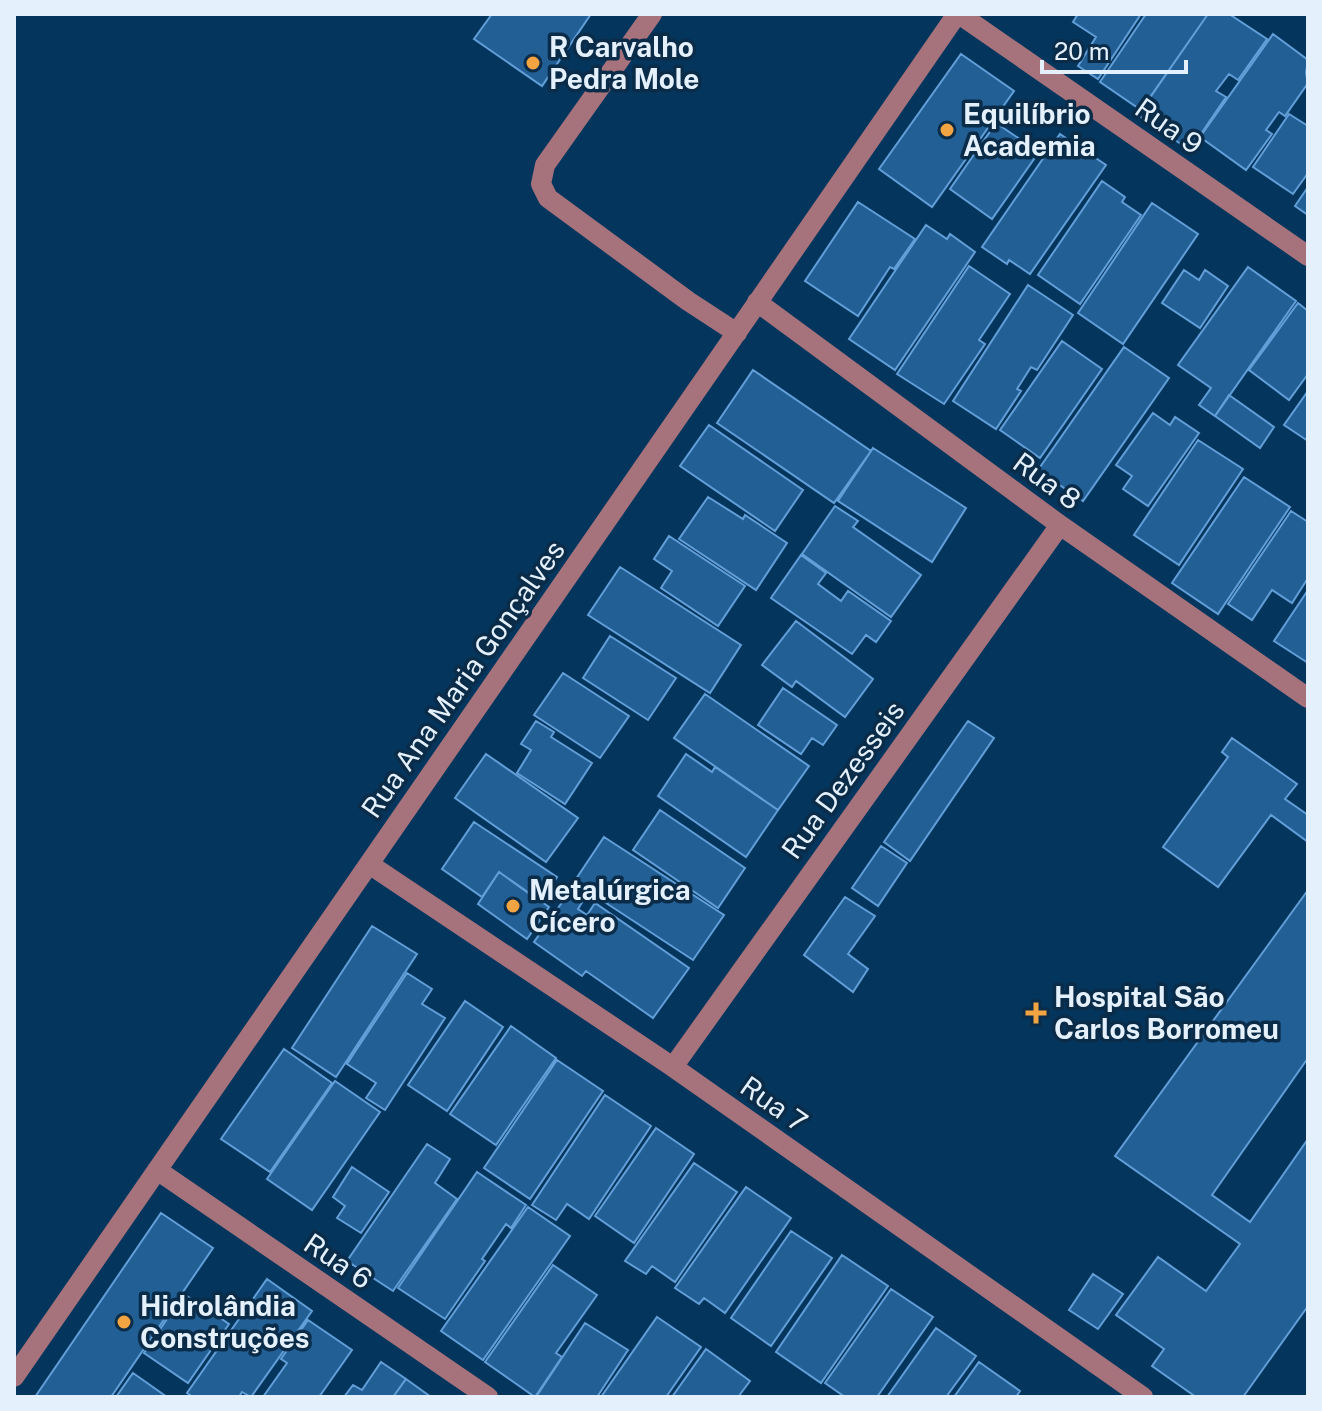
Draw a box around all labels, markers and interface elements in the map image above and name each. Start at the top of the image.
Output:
scale bar [1042,24,1186,74]
place label: R Carvalho Pedra Mole [549,30,699,95]
text: 20 m [1054,37,1110,65]
marker: R Carvalho Pedra Mole [524,54,542,72]
street label: Rua 9 [1129,91,1209,161]
place label: Equilíbrio Academia [963,97,1096,162]
marker: Equilíbrio Academia [938,121,956,139]
street label: Rua 8 [1007,445,1087,516]
street label: Rua Ana Maria Gonçalves [354,534,571,824]
street label: Rua Dezesseis [774,695,911,865]
place label: Metalúrgica Cícero [529,873,691,938]
marker: Metalúrgica Cícero [504,897,522,915]
place label: Hospital São Carlos Borromeu [1054,980,1279,1045]
marker: Hospital São Carlos Borromeu [1025,1002,1047,1024]
street label: Rua 7 [734,1069,814,1138]
street label: Rua 6 [298,1226,378,1295]
place label: Hidrolândia Construções [140,1289,310,1354]
marker: Hidrolândia Construções [115,1313,133,1331]

